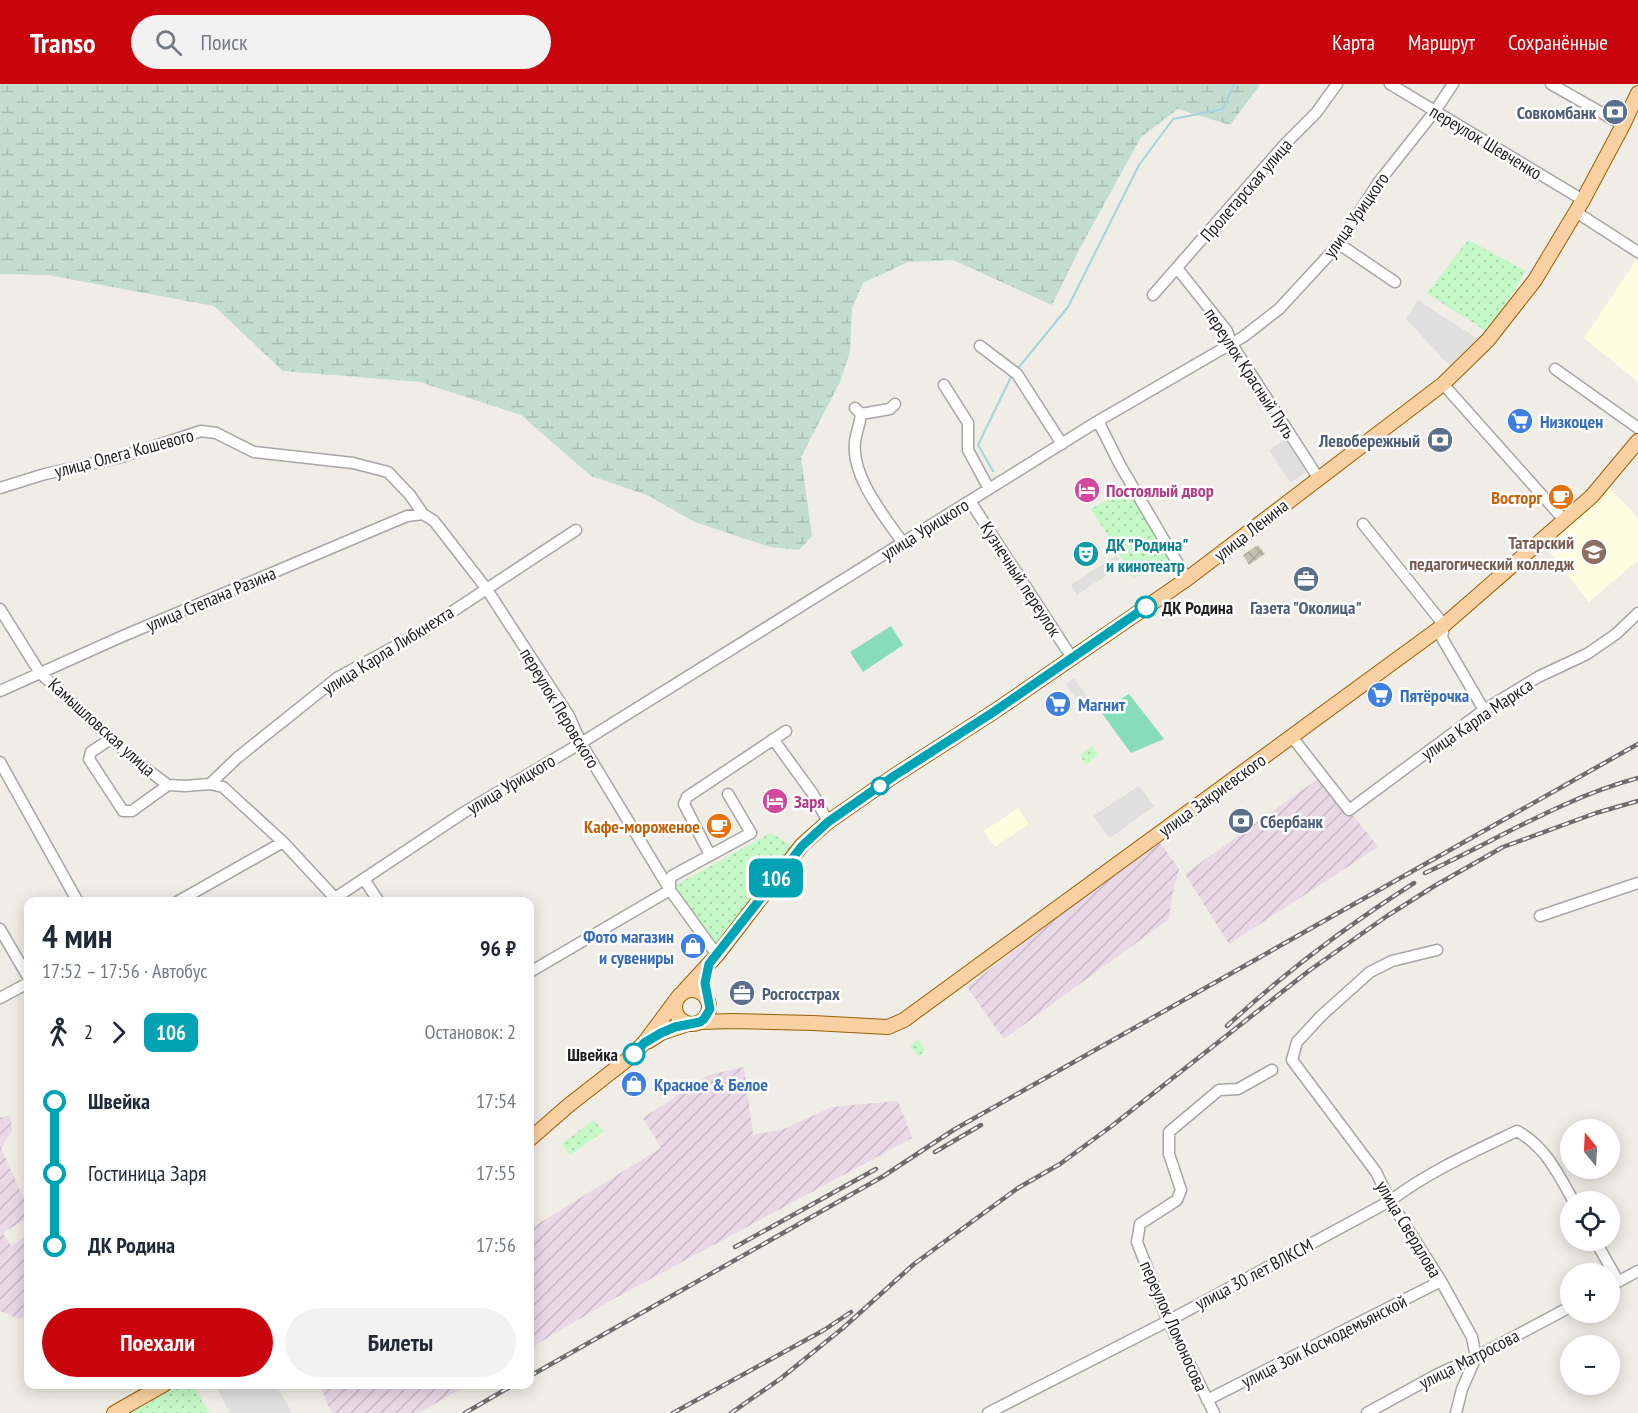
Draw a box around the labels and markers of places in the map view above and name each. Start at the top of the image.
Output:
bank icon: Совкомбанк [1600,97,1630,127]
place label: Совкомбанк [1517,101,1597,124]
supermarket icon: Низкоцен [1505,406,1535,436]
place label: Низкоцен [1540,410,1603,433]
bank icon: Левобережный [1425,425,1455,455]
place label: Левобережный [1318,429,1420,452]
hotel icon: Постоялый двор [1072,475,1102,505]
place label: Постоялый двор [1106,479,1214,502]
cafe icon: Восторг [1546,482,1576,512]
place label: Восторг [1491,486,1542,509]
place label: Татарский педагогический колледж [1409,531,1575,575]
place label: ДК "Родина" и кинотеатр [1106,533,1189,577]
school or university icon: Татарский педагогический колледж [1579,537,1609,567]
theatre icon: ДК "Родина" и кинотеатр [1071,539,1101,569]
office icon: Газета "Околица" [1291,564,1321,594]
marker: ДК Родина [1135,596,1157,618]
place label: ДК Родина [1162,596,1233,619]
place label: Газета "Околица" [1250,596,1362,619]
supermarket icon: Пятёрочка [1365,680,1395,710]
place label: Пятёрочка [1400,684,1469,707]
supermarket icon: Магнит [1043,689,1073,719]
place label: Магнит [1078,693,1126,716]
unlabelled marker [871,777,889,795]
hotel icon: Заря [760,786,790,816]
place label: Заря [794,790,825,813]
bank icon: Сбербанк [1226,806,1256,836]
place label: Сбербанк [1260,810,1323,833]
cafe icon: Кафе-мороженое [704,811,734,841]
place label: Кафе-мороженое [584,815,700,838]
place label: Фото магазин и сувениры [583,925,674,969]
shop icon: Фото магазин и сувениры [678,931,708,961]
office icon: Росгосстрах [727,978,757,1008]
place label: Росгосстрах [762,982,840,1005]
place label: Швейка [567,1043,618,1066]
marker: Швейка [623,1043,645,1065]
shop icon: Красное & Белое [619,1069,649,1099]
place label: Красное & Белое [654,1073,768,1096]

